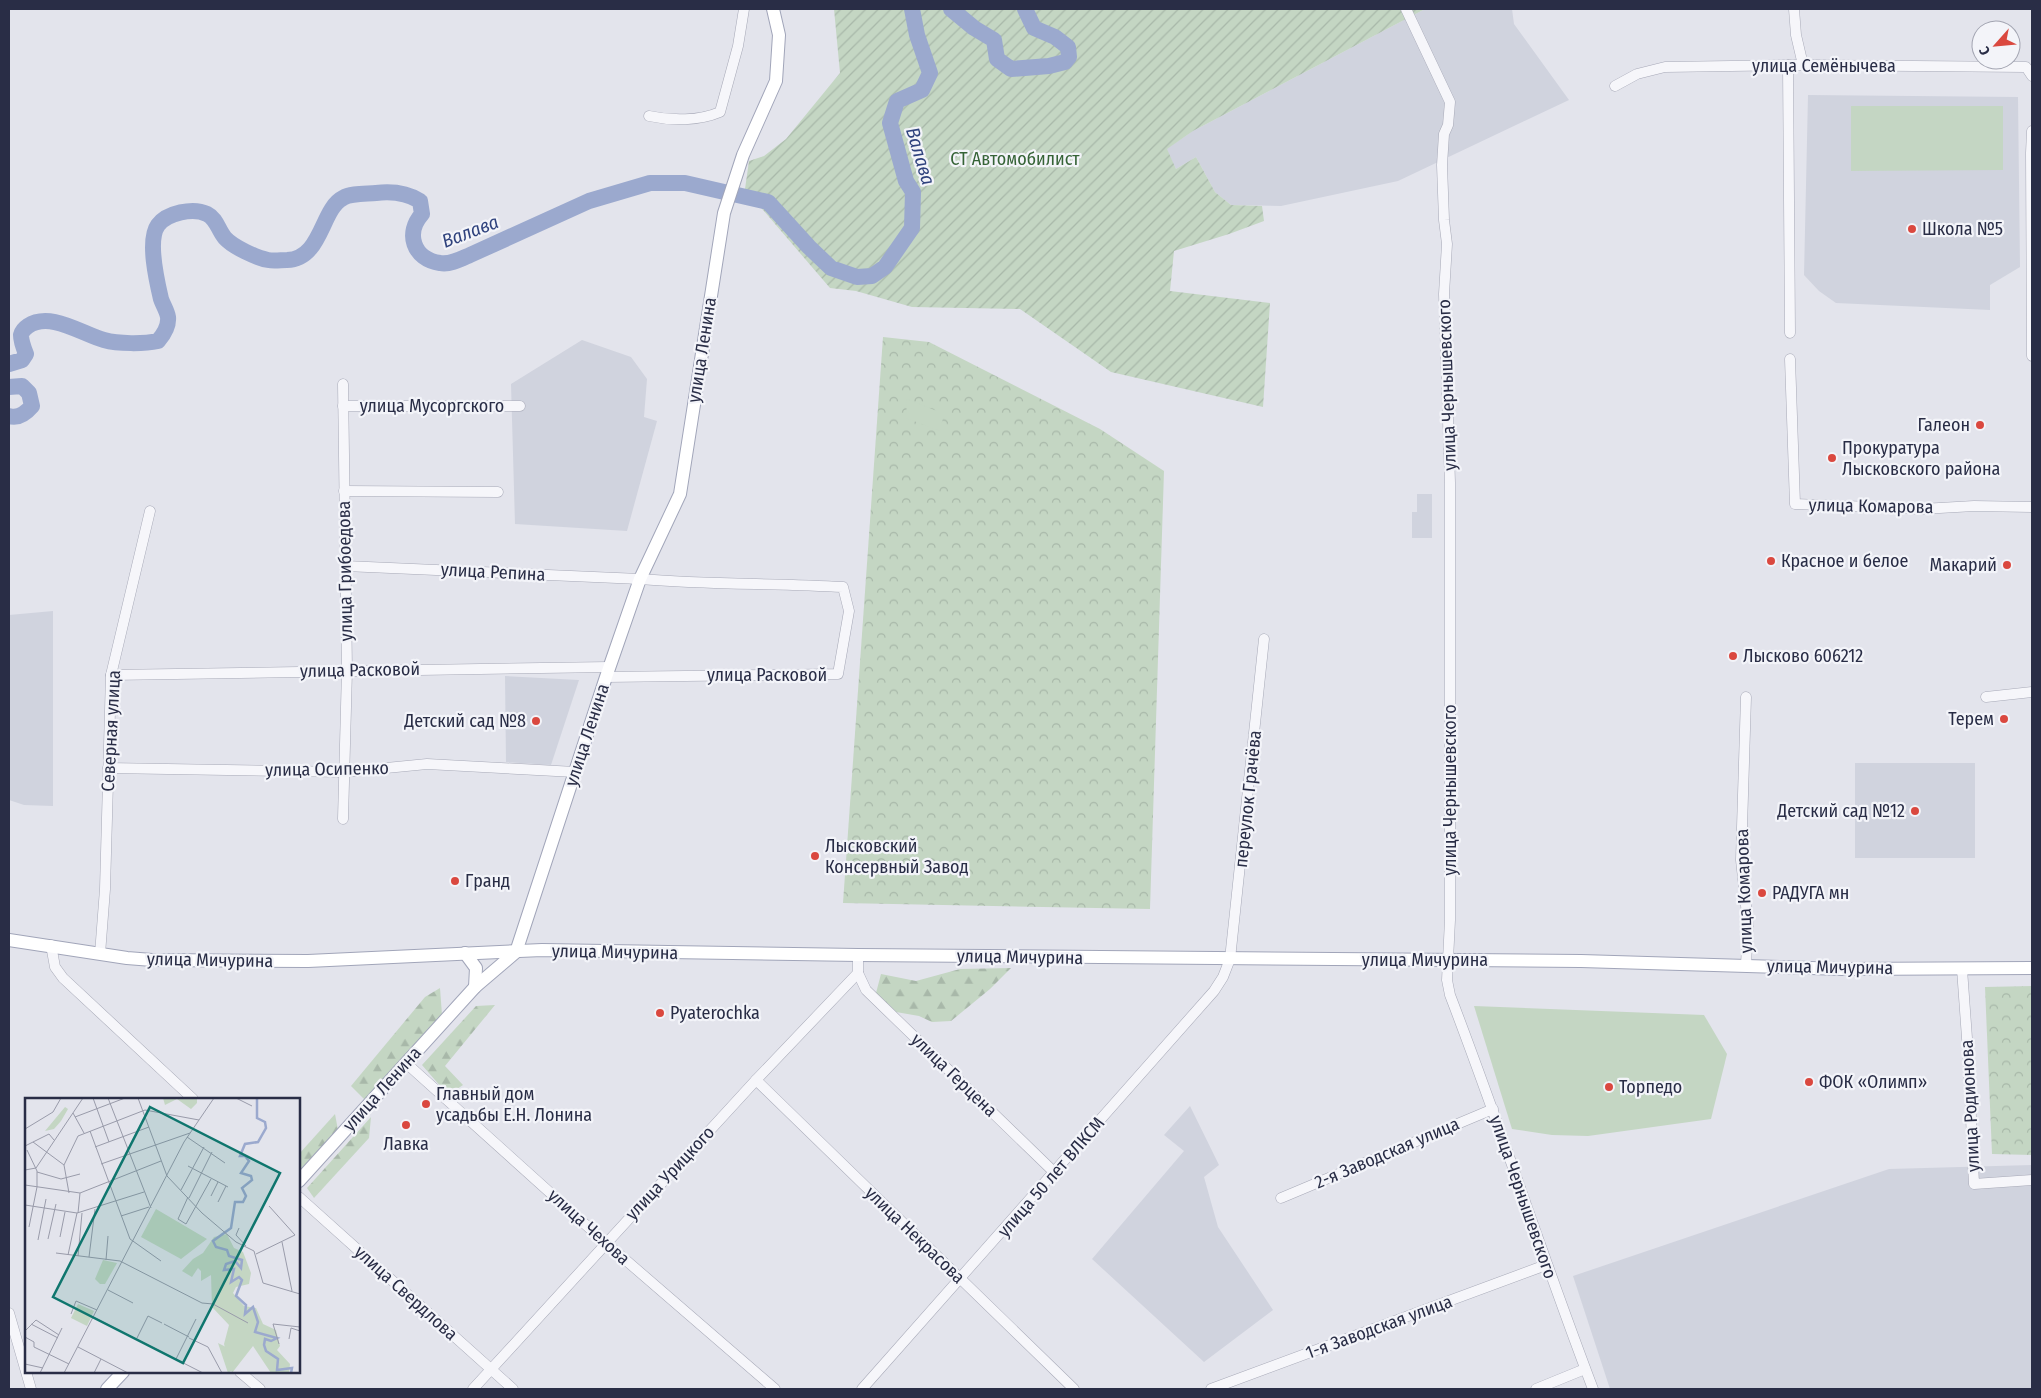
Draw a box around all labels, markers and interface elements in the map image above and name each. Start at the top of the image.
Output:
north arrow [1971,20,2021,70]
text: С [1975,43,1994,58]
street label: улица Семёнычева [1752,55,1896,77]
water label: Валава [901,125,940,188]
park label: СТ Автомобилист [950,148,1080,170]
water label: Валава [439,210,502,253]
place label: Школа №5 [1922,218,2003,240]
marker: Школа №5 [1906,223,1918,235]
street label: улица Ленина [683,296,721,404]
street label: улица Чернышевского [1433,299,1461,471]
street label: улица Мусоргского [360,395,504,417]
place label: Галеон [1917,414,1970,436]
marker: Галеон [1974,419,1986,431]
place label: Прокуратура Лысковского района [1842,437,2001,480]
marker: Прокуратура Лысковского района [1826,452,1838,464]
street label: улица Комарова [1808,494,1934,518]
street label: улица Грибоедова [333,500,357,641]
place label: Красное и белое [1781,550,1908,572]
place label: Макарий [1929,554,1997,576]
marker: Красное и белое [1765,555,1777,567]
street label: улица Репина [440,558,546,586]
marker: Макарий [2001,559,2013,571]
place label: Лысково 606212 [1743,645,1863,667]
marker: Лысково 606212 [1727,650,1739,662]
street label: улица Расковой [300,658,420,682]
street label: улица Расковой [707,664,827,686]
street label: Северная улица [97,669,125,792]
street label: улица Ленина [560,681,614,789]
street label: улица Чернышевского [1439,704,1461,876]
place label: Терем [1948,708,1994,730]
place label: Детский сад №8 [403,710,526,732]
marker: Терем [1998,713,2010,725]
marker: Детский сад №8 [530,715,542,727]
street label: переулок Грачёва [1230,729,1266,869]
street label: улица Осипенко [265,757,389,781]
place label: Детский сад №12 [1776,800,1905,822]
marker: Детский сад №12 [1909,805,1921,817]
street label: улица Комарова [1731,828,1757,954]
place label: Лысковский Консервный Завод [825,835,968,878]
marker: Лысковский Консервный Завод [809,850,821,862]
place label: Гранд [465,870,510,892]
marker: Гранд [449,875,461,887]
place label: РАДУГА мн [1772,882,1849,904]
marker: РАДУГА мн [1756,887,1768,899]
street label: улица Мичурина [552,940,679,964]
street label: улица Мичурина [957,945,1084,969]
street label: улица Мичурина [147,948,274,972]
street label: улица Мичурина [1362,949,1488,971]
street label: улица Мичурина [1767,955,1894,979]
place label: Pyaterochka [670,1002,760,1024]
marker: Pyaterochka [654,1007,666,1019]
street label: улица Герцена [906,1029,1002,1122]
street label: улица Родионова [1956,1039,1984,1173]
street label: улица Ленина [338,1042,426,1136]
place label: ФОК «Олимп» [1819,1071,1927,1093]
place label: Торпедо [1619,1076,1682,1098]
marker: ФОК «Олимп» [1803,1076,1815,1088]
marker: Торпедо [1603,1081,1615,1093]
place label: Главный дом усадьбы Е.Н. Лонина [436,1083,592,1126]
inset map [25,1098,300,1373]
marker: Главный дом усадьбы Е.Н. Лонина [420,1098,432,1110]
street label: улица 50 лет ВЛКСМ [993,1112,1109,1242]
street label: 2-я Заводская улица [1311,1112,1463,1193]
street label: улица Чернышевского [1485,1112,1561,1282]
marker: Лавка [400,1119,412,1131]
street label: улица Урицкого [621,1121,719,1225]
place label: Лавка [383,1133,429,1155]
street label: улица Некрасова [860,1182,970,1288]
street label: улица Чехова [543,1184,635,1270]
street label: улица Свердлова [350,1241,462,1345]
street label: 1-я Заводская улица [1303,1290,1455,1364]

